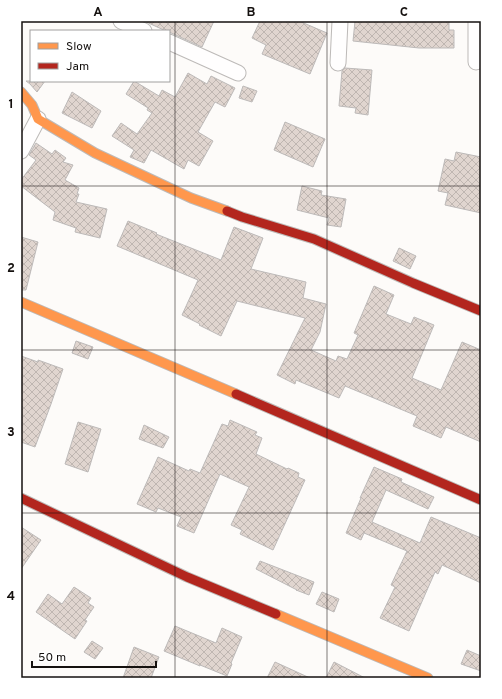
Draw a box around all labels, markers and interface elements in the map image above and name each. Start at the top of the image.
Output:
text: A [93,5,103,21]
text: B [247,5,256,21]
text: C [400,5,408,21]
legend [30,30,170,82]
text: Slow [66,39,92,55]
text: Jam [66,59,89,75]
text: 1 [8,97,14,113]
text: 2 [7,261,15,277]
text: 3 [7,425,15,441]
text: 4 [7,589,15,605]
scale bar [32,643,156,669]
text: 50 m [38,650,66,666]

